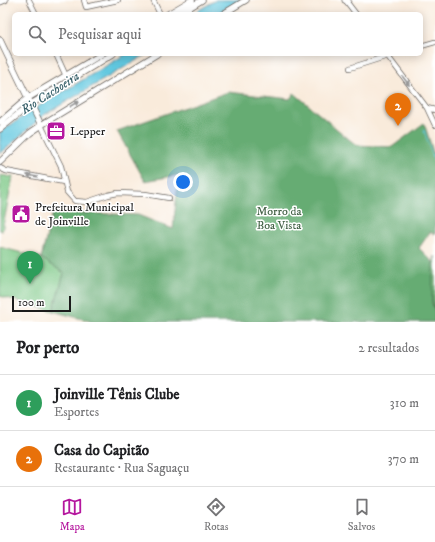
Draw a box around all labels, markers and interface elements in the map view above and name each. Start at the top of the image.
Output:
search box [12,12,423,56]
icon: search [26,23,48,45]
text: Pesquisar aqui [58,25,141,44]
water label: Rio Cachoeira [17,68,83,118]
one-way arrow [402,76,410,87]
pin: 2 [385,93,411,126]
one-way arrow [68,101,80,108]
office icon: Lepper [45,120,67,142]
place label: Lepper [70,124,106,139]
your location [173,172,193,192]
one-way arrow [26,173,38,179]
place label: Prefeitura Municipal de Joinville [35,200,134,229]
public building icon: Prefeitura Municipal de Joinville [10,203,32,225]
park label: Morro da Boa Vista [256,204,302,233]
pin: 1 [17,251,43,284]
scale bar [12,294,71,313]
text: 100 m [18,296,44,310]
text: Por perto [16,337,79,359]
text: 2 resultados [358,340,419,356]
text: Joinville Tênis Clube [54,385,180,404]
text: 1 [27,395,31,411]
text: 310 m [390,395,419,411]
text: Esportes [54,404,99,420]
text: Casa do Capitão [54,441,149,460]
text: 2 [26,451,32,467]
text: 370 m [388,451,419,467]
text: Restaurante · Rua Saguaçu [54,460,189,476]
tab: Mapa [60,496,85,534]
tab: Rotas [204,496,228,534]
tab: Salvos [348,496,375,534]

